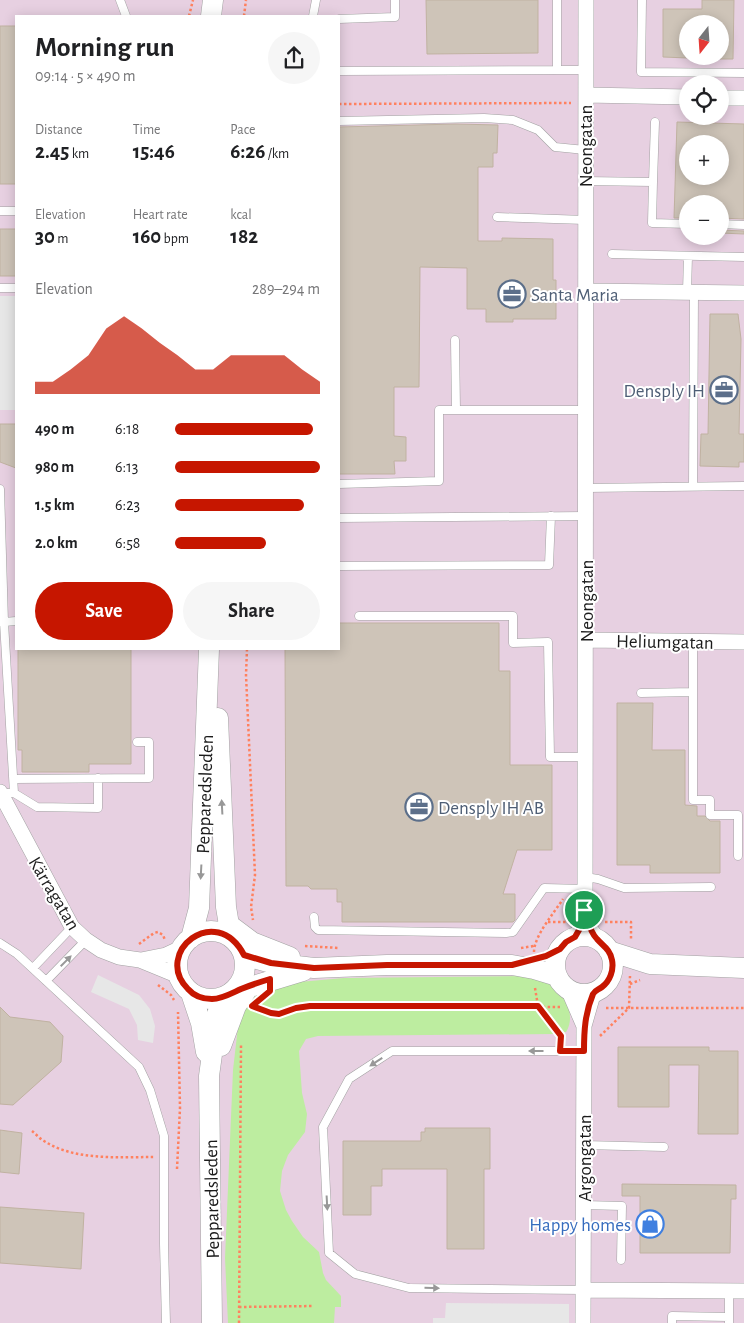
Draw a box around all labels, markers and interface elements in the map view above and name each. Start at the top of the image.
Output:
north arrow [679,15,729,65]
map controls [679,15,729,245]
button: share [268,32,320,84]
text: Morning run [35,34,175,62]
text: 09:14 · 5 × 490 m [35,68,136,84]
button: locate [679,75,729,125]
street label: Neongatan [577,105,596,187]
text: Distance [35,123,82,137]
text: Time [133,123,161,137]
text: Pace [230,123,256,137]
button: + [679,135,729,185]
text: 2.45 [35,141,69,162]
text: 15:46 [133,141,175,162]
text: 6:26 [230,141,265,162]
text: km [69,147,89,161]
text: /km [265,147,289,161]
button: − [679,195,729,245]
text: Elevation [35,208,86,222]
text: Heart rate [133,208,188,222]
text: kcal [230,208,252,222]
text: 30 [35,226,55,247]
text: 160 [133,226,161,247]
text: 182 [230,226,258,247]
text: m [55,232,69,246]
text: bpm [161,232,189,246]
office icon: Santa Maria [497,279,527,309]
text: Elevation [35,281,93,297]
text: 289–294 m [252,281,320,297]
place label: Santa Maria [531,286,619,305]
office icon: Densply IH [709,375,739,405]
place label: Densply IH [623,382,705,401]
text: 490 m [35,421,74,437]
text: 6:18 [115,421,139,437]
text: 980 m [35,459,74,475]
text: 6:13 [115,459,138,475]
text: 1.5 km [35,497,75,513]
text: 6:23 [115,497,140,513]
text: 2.0 km [35,535,78,551]
text: 6:58 [115,535,140,551]
street label: Neongatan [578,560,597,642]
button: Save [35,582,173,640]
button: Share [183,582,320,640]
street label: Heliumgatan [616,632,714,653]
street label: Pepparedsleden [194,734,217,854]
office icon: Densply IH AB [404,792,434,822]
one-way arrow [218,799,226,815]
place label: Densply IH AB [438,799,544,818]
street label: Kärragatan [24,854,83,934]
one-way arrow [196,865,204,881]
pin [563,889,605,931]
icon: arrive [570,896,598,924]
one-way arrow [60,955,72,967]
one-way arrow [527,1047,543,1055]
one-way arrow [370,1057,383,1066]
street label: Argongatan [576,1114,595,1202]
street label: Pepparedsleden [202,1139,223,1259]
one-way arrow [323,1195,331,1211]
shop icon: Happy homes [635,1209,665,1239]
place label: Happy homes [529,1216,631,1235]
one-way arrow [424,1284,440,1292]

